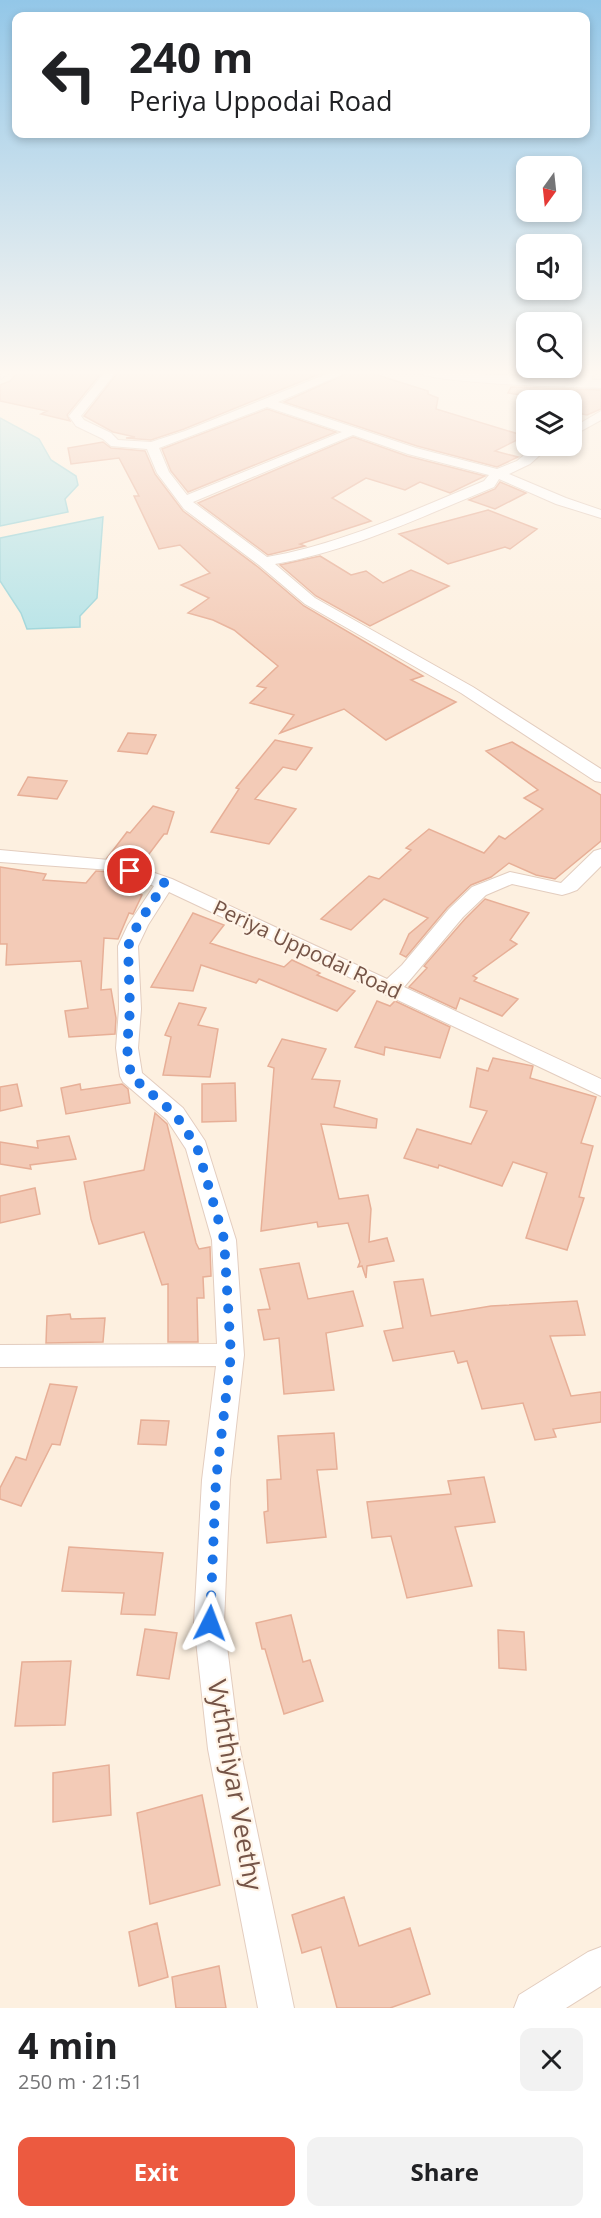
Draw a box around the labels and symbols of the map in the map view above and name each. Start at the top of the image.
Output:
north arrow [516,156,582,222]
pin [104,845,155,896]
street label: Periya Uppodai Road [209,893,406,1005]
position arrow [178,1591,242,1655]
street label: Vyththiyar Veethy [200,1677,272,1894]

